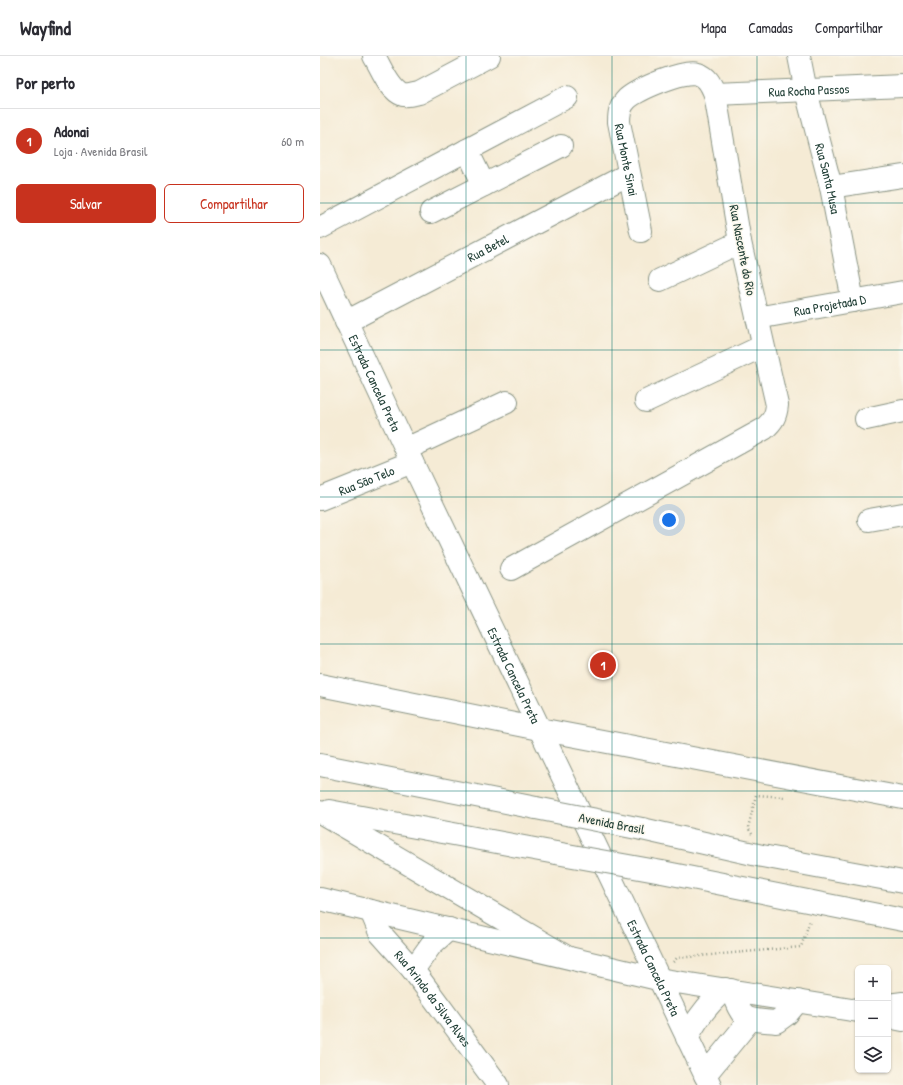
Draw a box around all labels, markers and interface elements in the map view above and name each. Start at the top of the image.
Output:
text: Wayfind [20,15,71,41]
text: Mapa [701,18,726,37]
text: Camadas [748,18,793,37]
text: Compartilhar [815,18,883,37]
text: Por perto [16,71,75,94]
street label: Rua Rocha Passos [768,79,850,101]
text: Adonai [54,121,89,142]
street label: Rua Monte Sinai [611,122,643,198]
text: 1 [27,132,31,150]
text: 60 m [281,132,304,150]
street label: Rua Santa Musa [811,141,845,215]
text: Loja · Avenida Brasil [54,142,148,160]
button: Salvar [16,184,156,223]
button: Compartilhar [164,184,304,223]
street label: Rua Nascente do Rio [725,203,761,297]
street label: Rua Betel [464,229,512,266]
street label: Rua Projetada D [792,290,868,320]
street label: Estrada Cancela Preta [345,332,405,434]
street label: Rua São Telo [336,461,397,500]
your location [659,510,679,530]
street label: Estrada Cancela Preta [483,624,545,726]
pin: 1 [590,650,616,680]
street label: Avenida Brasil [578,808,647,838]
street label: Estrada Cancela Preta [623,917,685,1019]
street label: Rua Arindo da Silva Alves [390,946,476,1050]
map controls [855,965,891,1073]
button: + [855,965,891,1001]
button: − [855,1001,891,1037]
button: layers [855,1037,891,1073]

